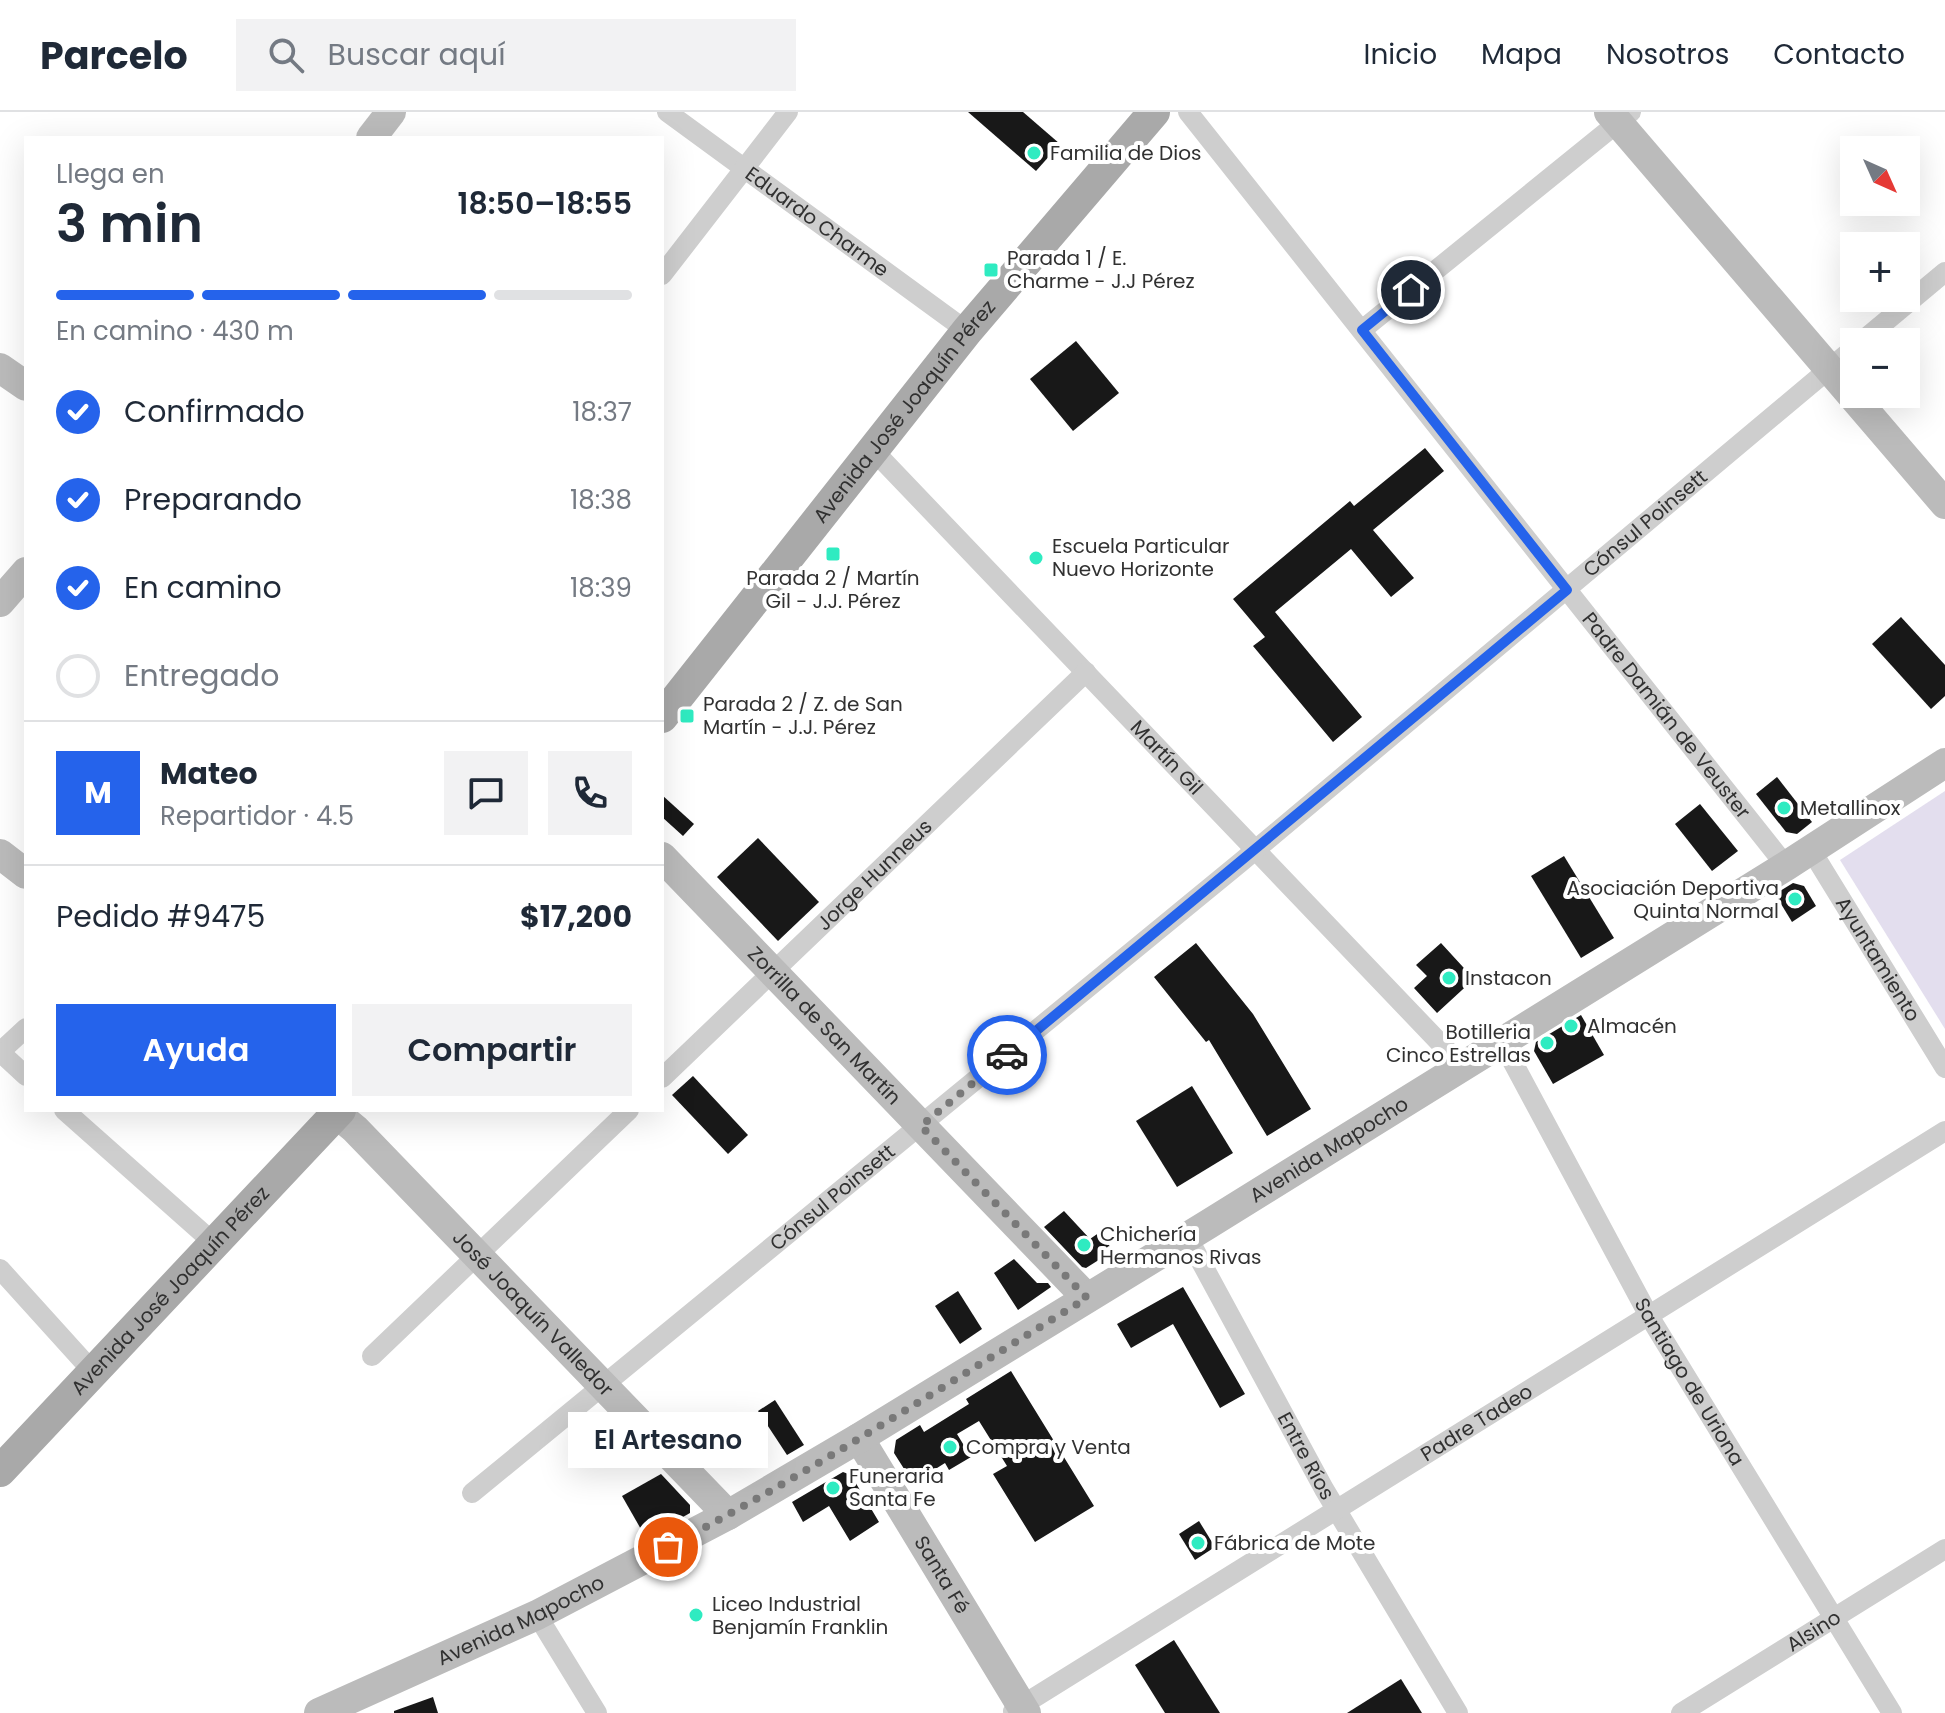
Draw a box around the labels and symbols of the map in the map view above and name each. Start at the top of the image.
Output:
north arrow [1840,136,1920,216]
place label: Familia de Dios [1050,139,1201,167]
marker: Familia de Dios [1025,144,1043,162]
street label: Eduardo Charme [740,160,895,284]
place label: Parada 1 / E. Charme - J.J Pérez [1007,244,1195,295]
pin [1377,256,1445,324]
marker: Parada 1 / E. Charme - J.J Pérez [982,261,1000,279]
street label: Avenida José Joaquín Pérez [807,294,1002,529]
street label: Cónsul Poinsett [1577,463,1713,583]
place label: Escuela Particular Nuevo Horizonte [1052,532,1229,583]
marker: Parada 2 / Martín Gil - J.J. Pérez [824,545,842,563]
marker: Escuela Particular Nuevo Horizonte [1027,549,1045,567]
place label: Parada 2 / Martín Gil - J.J. Pérez [746,564,920,615]
street label: Padre Damián de Veuster [1576,606,1757,824]
place label: Parada 2 / Z. de San Martín - J.J. Pérez [703,690,903,741]
marker: Parada 2 / Z. de San Martín - J.J. Pérez [678,707,696,725]
street label: Martín Gil [1124,714,1209,801]
place label: Metallinox [1800,794,1901,822]
marker: Metallinox [1775,799,1793,817]
street label: Jorge Hunneus [810,813,938,937]
place label: Asociación Deportiva Quinta Normal [1566,874,1779,925]
marker: Asociación Deportiva Quinta Normal [1786,890,1804,908]
street label: Ayuntamiento [1829,891,1927,1027]
street label: Zorrilla de San Martín [741,940,907,1111]
place label: Instacon [1465,964,1552,992]
marker: Instacon [1440,969,1458,987]
place label: Almacén [1587,1012,1677,1040]
courier [967,1015,1047,1095]
marker: Almacén [1562,1017,1580,1035]
place label: Botilleria Cinco Estrellas [1386,1018,1531,1069]
marker: Botilleria Cinco Estrellas [1538,1034,1556,1052]
street label: Avenida Mapocho [1244,1090,1414,1209]
street label: Cónsul Poinsett [764,1138,901,1257]
street label: Avenida José Joaquín Pérez [64,1180,276,1401]
place label: Chichería Hermanos Rivas [1100,1220,1261,1271]
street label: José Joaquín Valledor [446,1224,620,1402]
marker: Chichería Hermanos Rivas [1075,1236,1093,1254]
street label: Santiago de Uriona [1628,1293,1751,1471]
street label: Padre Tadeo [1415,1377,1538,1468]
street label: Entre Ríos [1271,1407,1341,1505]
callout: El Artesano [568,1411,768,1467]
place label: Compra y Venta [966,1433,1131,1461]
marker: Compra y Venta [941,1438,959,1456]
place label: Funeraria Santa Fe [849,1462,944,1513]
marker: Funeraria Santa Fe [824,1479,842,1497]
pin [634,1513,702,1581]
place label: Fábrica de Mote [1214,1529,1375,1557]
street label: Santa Fé [908,1530,977,1619]
marker: Fábrica de Mote [1189,1534,1207,1552]
street label: Avenida Mapocho [433,1568,609,1672]
place label: Liceo Industrial Benjamín Franklin [712,1590,888,1641]
street label: Alsino [1781,1603,1846,1658]
marker: Liceo Industrial Benjamín Franklin [687,1606,705,1624]

